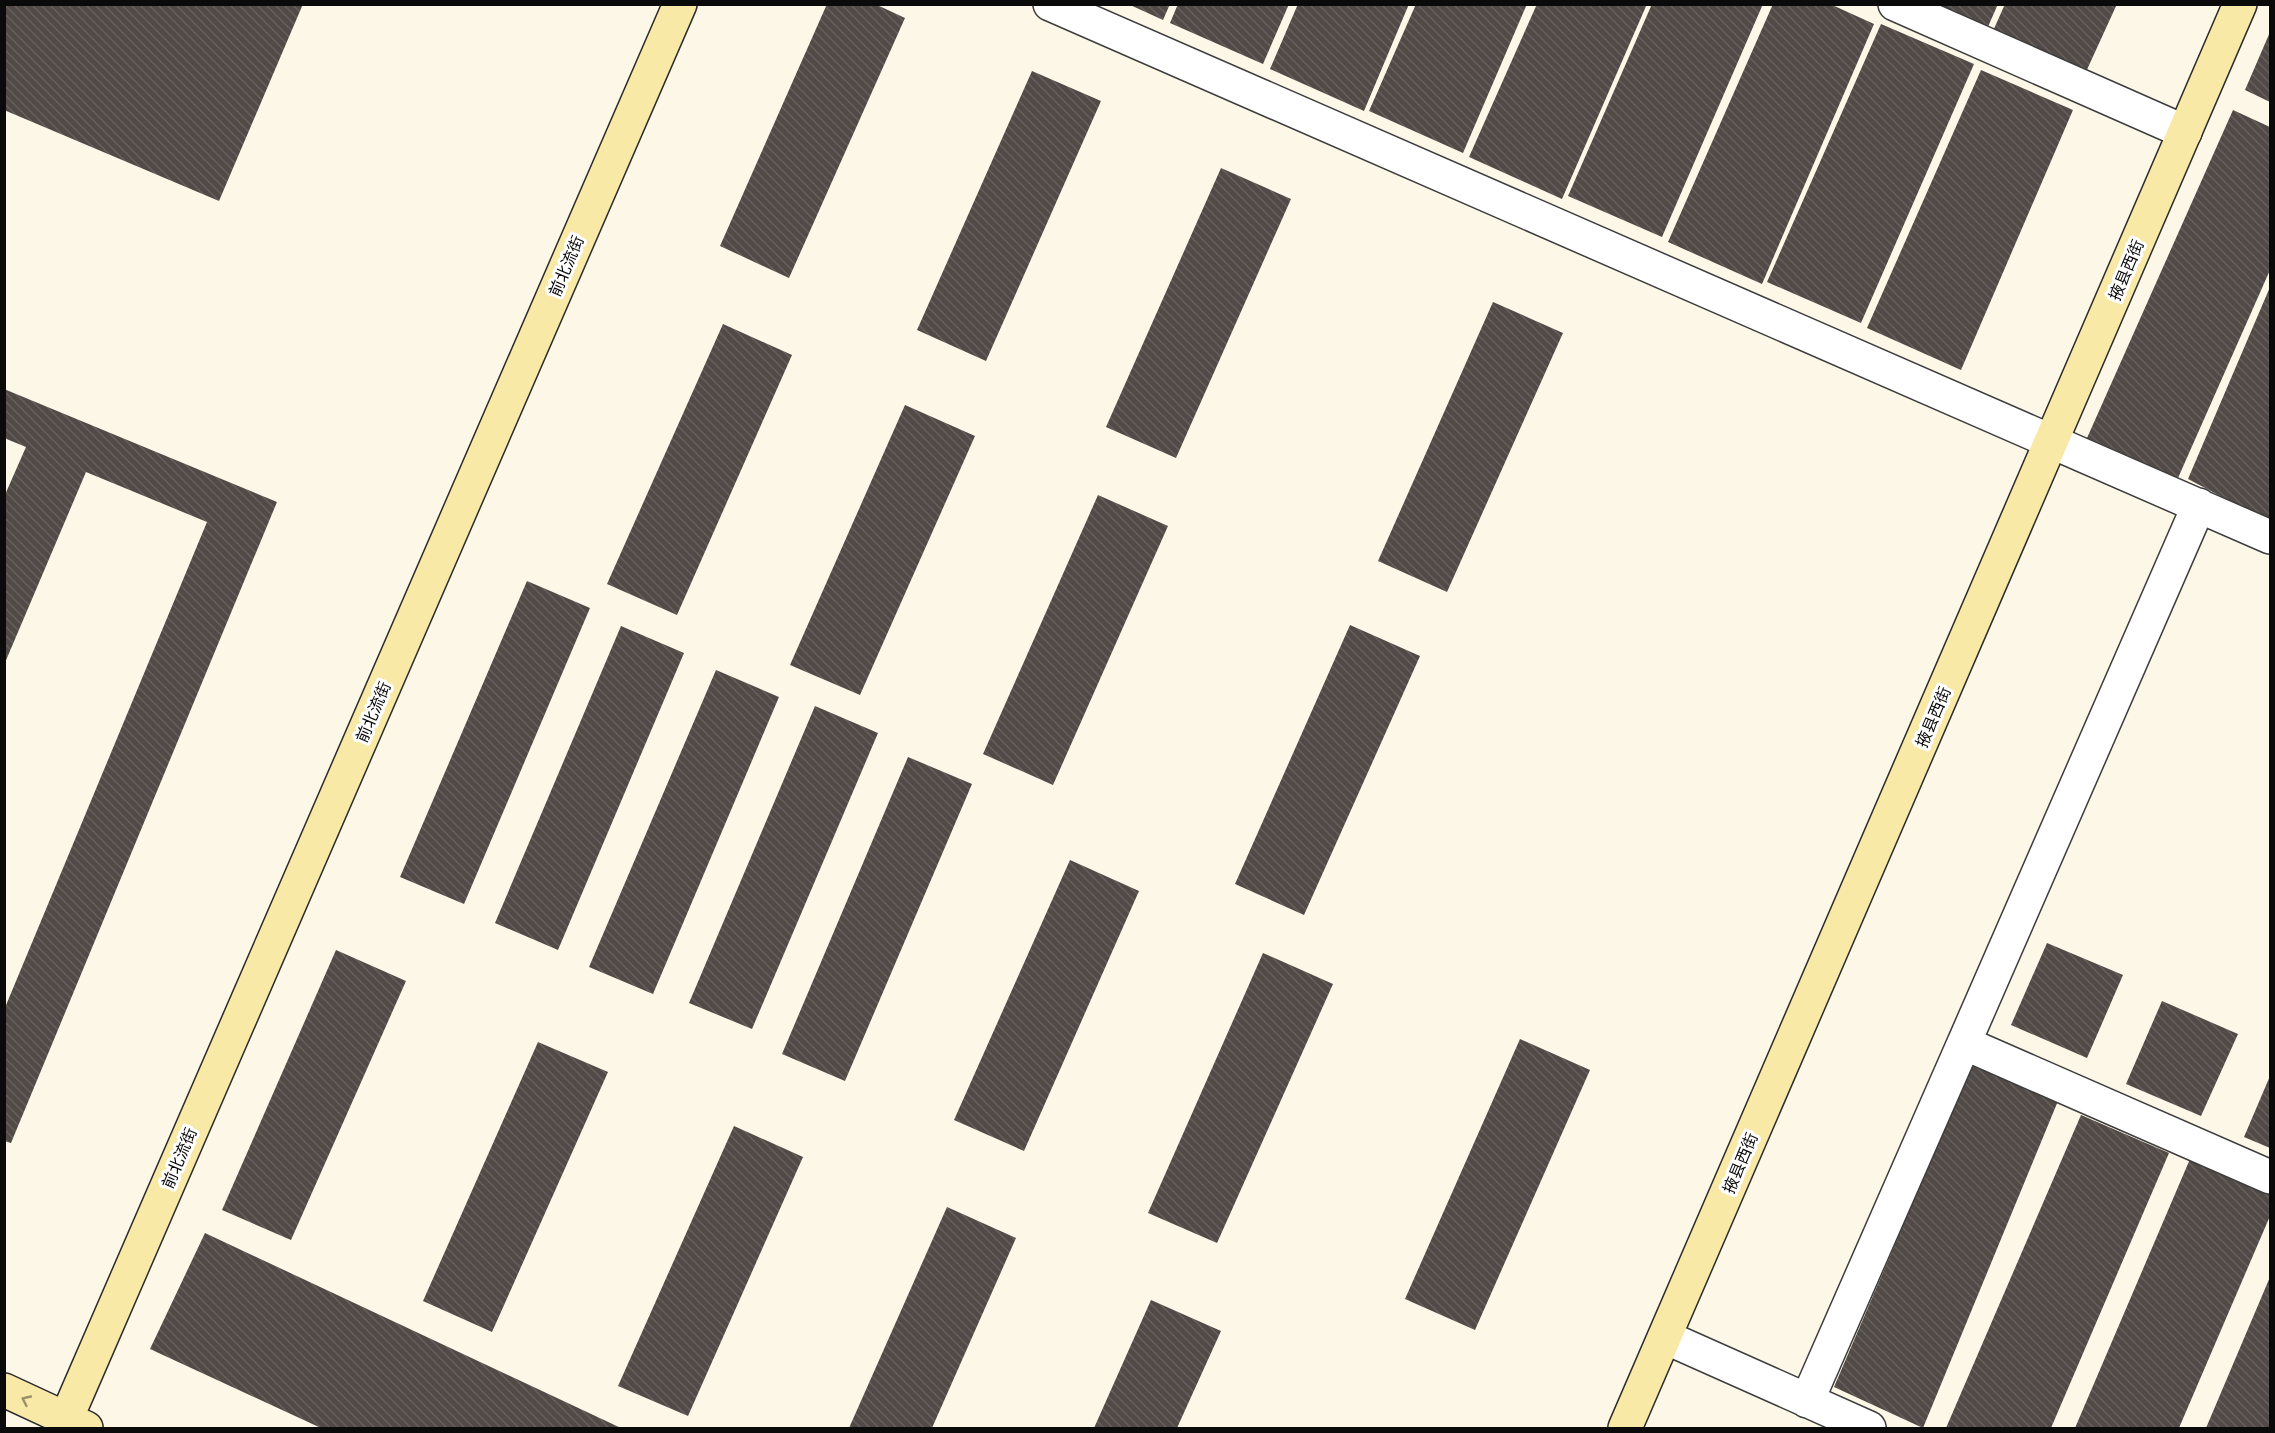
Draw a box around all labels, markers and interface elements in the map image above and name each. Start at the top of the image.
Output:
street label: 前北流街 [544,233,588,299]
street label: 掖县西街 [2104,237,2148,303]
street label: 前北流街 [351,679,395,745]
street label: 掖县西街 [1911,684,1955,750]
street label: 前北流街 [157,1125,201,1191]
street label: 掖县西街 [1718,1130,1762,1196]
one-way arrow [22,1396,33,1408]

